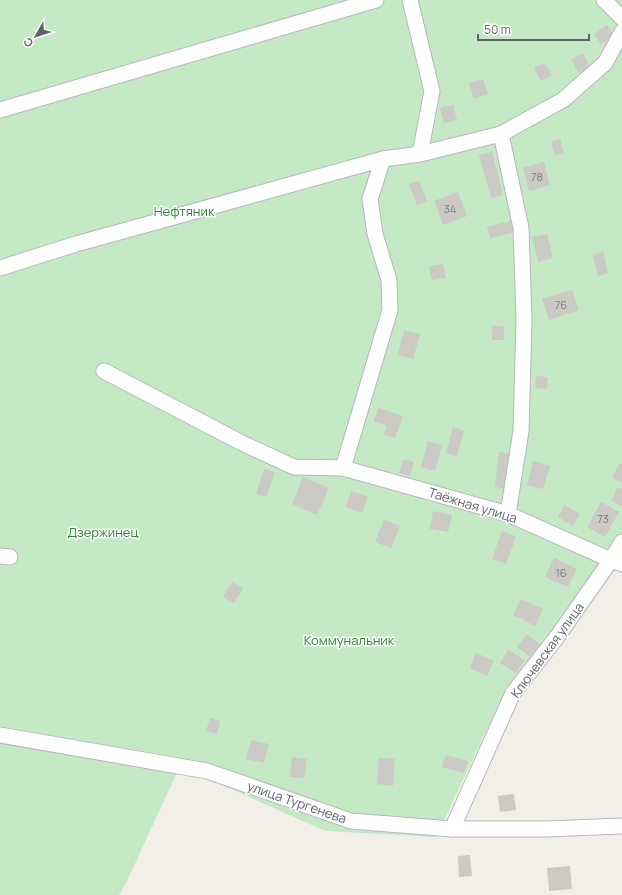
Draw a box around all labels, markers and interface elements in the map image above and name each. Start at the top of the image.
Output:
north arrow [16,16,56,56]
scale bar [478,16,589,42]
text: 50 m [484,21,511,38]
text: С [19,35,36,50]
house number: 78 [531,169,543,184]
house number: 34 [444,201,456,216]
park label: Нефтяник [154,202,215,220]
house number: 76 [555,297,567,312]
street label: Таёжная улица [426,483,520,527]
house number: 73 [597,511,609,526]
park label: Дзержинец [68,523,139,541]
house number: 16 [555,565,567,580]
street label: Ключевская улица [506,599,588,701]
park label: Коммунальник [304,631,395,649]
street label: улица Тургенева [245,777,349,827]

